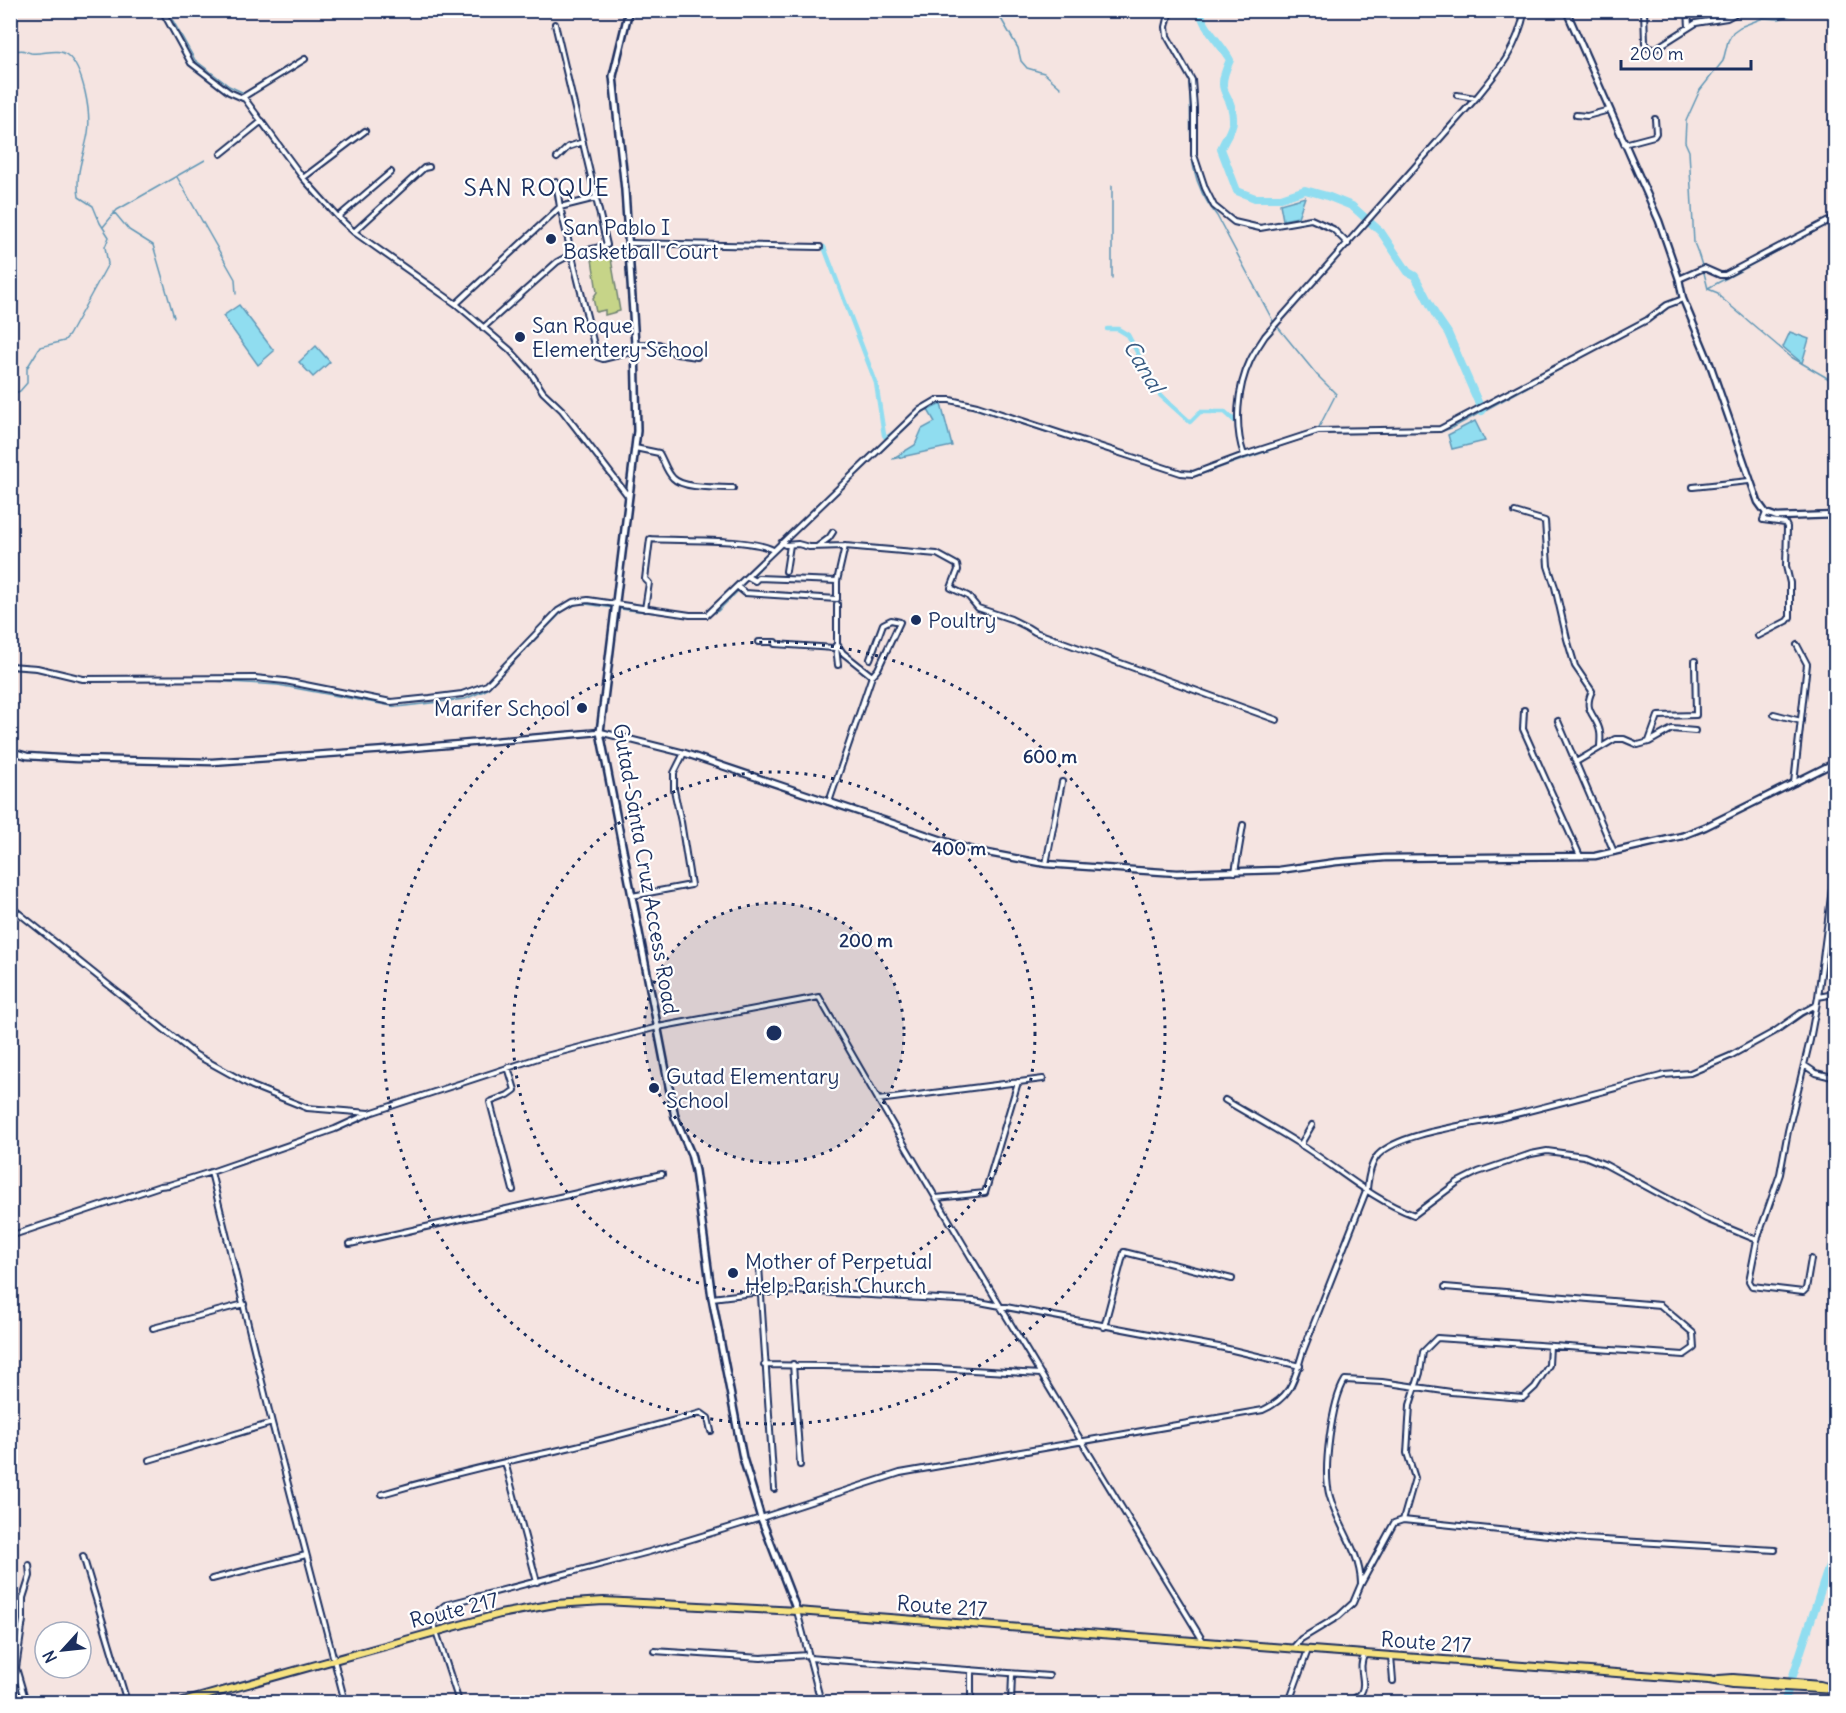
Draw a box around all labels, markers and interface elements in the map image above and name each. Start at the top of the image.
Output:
scale bar [1621,33,1752,71]
text: 200 m [1630,42,1684,65]
district label: SAN ROQUE [464,172,610,202]
place label: San Pablo I Basketball Court [563,214,719,265]
marker: San Pablo I Basketball Court [544,232,558,246]
place label: San Roque Elementery School [532,312,709,363]
marker: San Roque Elementery School [513,330,527,344]
water label: Canal [1117,334,1172,400]
place label: Poultry [928,607,997,634]
marker: Poultry [909,613,923,627]
place label: Marifer School [434,695,570,722]
marker: Marifer School [575,701,589,715]
street label: Gutad-Santa Cruz Access Road [607,721,685,1017]
text: 600 m [1023,745,1077,768]
text: 400 m [932,837,986,860]
text: 200 m [839,929,893,952]
centre of rings [764,1023,784,1043]
place label: Gutad Elementary School [666,1063,839,1114]
marker: Gutad Elementary School [647,1081,661,1095]
place label: Mother of Perpetual Help Parish Church [745,1248,932,1299]
marker: Mother of Perpetual Help Parish Church [726,1266,740,1280]
street label: Route 217 [407,1586,501,1634]
street label: Route 217 [896,1589,988,1623]
north arrow [33,1620,93,1680]
street label: Route 217 [1380,1625,1472,1659]
text: N [38,1647,61,1666]

